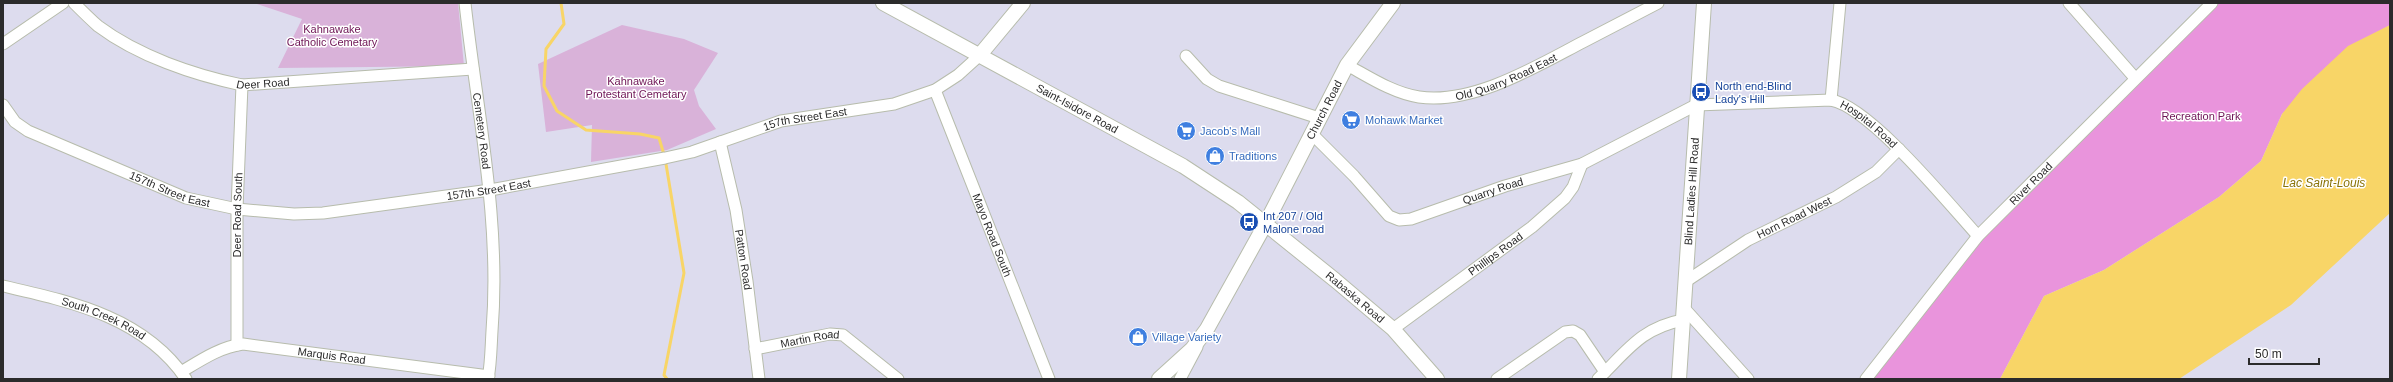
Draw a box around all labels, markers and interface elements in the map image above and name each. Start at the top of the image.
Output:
park label: Kahnawake Catholic Cemetary [287,23,378,48]
street label: Old Quarry Road East [1454,51,1559,102]
park label: Kahnawake Protestant Cemetary [586,75,687,100]
street label: Deer Road [235,76,290,91]
street label: Church Road [1304,78,1344,142]
place label: North end-Blind Lady's Hill [1715,80,1791,105]
street label: Saint-Isidore Road [1034,81,1120,136]
bus stop icon: North end-Blind Lady's Hill [1690,81,1712,103]
street label: Cemetery Road [471,92,493,170]
street label: Hospital Road [1838,98,1900,150]
street label: 157th Street East [761,105,848,133]
supermarket icon: Mohawk Market [1340,109,1362,131]
park label: Recreation Park [2162,110,2241,122]
place label: Mohawk Market [1365,114,1443,126]
supermarket icon: Jacob's Mall [1175,120,1197,142]
place label: Jacob's Mall [1200,125,1260,137]
street label: Blind Ladies Hill Road [1682,137,1701,246]
shop icon: Traditions [1204,145,1226,167]
place label: Traditions [1229,150,1277,162]
street label: River Road [2007,160,2054,207]
street label: 157th Street East [128,169,211,209]
street label: Deer Road South [231,172,244,258]
street label: Quarry Road [1461,175,1524,206]
water label: Lac Saint-Louis [2283,176,2365,190]
street label: 157th Street East [446,177,532,202]
street label: Mayo Road South [970,192,1014,278]
street label: Horn Road West [1755,194,1833,241]
place label: Int 207 / Old Malone road [1263,210,1324,235]
bus stop icon: Int 207 / Old Malone road [1238,211,1260,233]
street label: Patton Road [733,228,754,291]
street label: Phillips Road [1466,230,1525,278]
street label: Rabaska Road [1323,269,1387,325]
street label: South Creek Road [60,295,148,342]
shop icon: Village Variety [1127,326,1149,348]
street label: Martin Road [779,328,840,350]
place label: Village Variety [1152,331,1222,343]
scale bar [2249,340,2319,366]
street label: Marquis Road [297,345,366,366]
text: 50 m [2255,347,2282,361]

